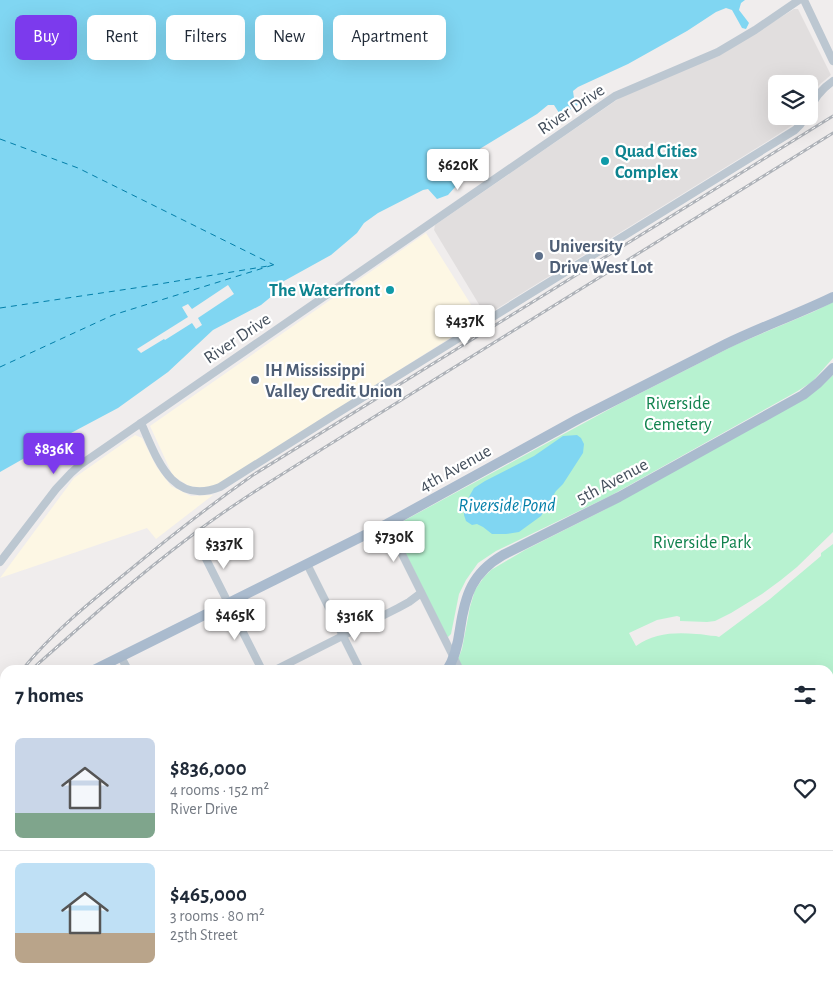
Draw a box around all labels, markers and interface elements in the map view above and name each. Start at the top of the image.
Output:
chip: Buy [15,15,77,60]
chip: Rent [87,15,156,60]
chip: Filters [166,15,245,60]
chip: New [255,15,323,60]
chip: Apartment [333,15,446,60]
map controls [768,75,818,125]
button: layers [768,75,818,125]
street label: River Drive [535,81,608,139]
place label: Quad Cities Complex [615,143,697,182]
pin: $620K [423,148,493,191]
marker: Quad Cities Complex [599,155,611,167]
text: $620K [438,157,478,173]
place label: University Drive West Lot [549,238,653,277]
marker: University Drive West Lot [533,250,545,262]
place label: The Waterfront [269,282,380,300]
marker: The Waterfront [384,284,396,296]
pin: $437K [430,304,500,347]
street label: River Drive [201,310,274,368]
text: $437K [446,313,484,329]
place label: IH Mississippi Valley Credit Union [265,362,402,401]
marker: IH Mississippi Valley Credit Union [249,374,261,386]
park label: Riverside Cemetery [644,395,712,434]
pin: $836K [19,432,89,475]
text: $836K [34,441,74,457]
street label: 4th Avenue [416,442,494,496]
street label: 5th Avenue [574,456,651,508]
water label: Riverside Pond [458,496,556,515]
pin: $730K [359,520,429,563]
pin: $337K [189,528,259,570]
text: $730K [375,529,413,545]
park label: Riverside Park [653,534,752,552]
text: $337K [205,536,243,552]
pin: $465K [200,598,270,641]
pin: $316K [320,600,390,642]
text: $465K [215,607,255,623]
text: $316K [337,608,373,624]
icon: filters [791,681,819,709]
text: 7 homes [15,685,84,706]
icon: home [55,758,115,818]
text: $836,000 [170,758,247,779]
icon: heart [791,774,819,802]
text: 4 rooms · 152 m² [170,782,269,798]
text: River Drive [170,801,238,817]
icon: home [55,883,115,943]
text: $465,000 [170,884,247,905]
icon: heart [791,899,819,927]
text: 3 rooms · 80 m² [170,908,265,924]
text: 25th Street [170,927,238,943]

